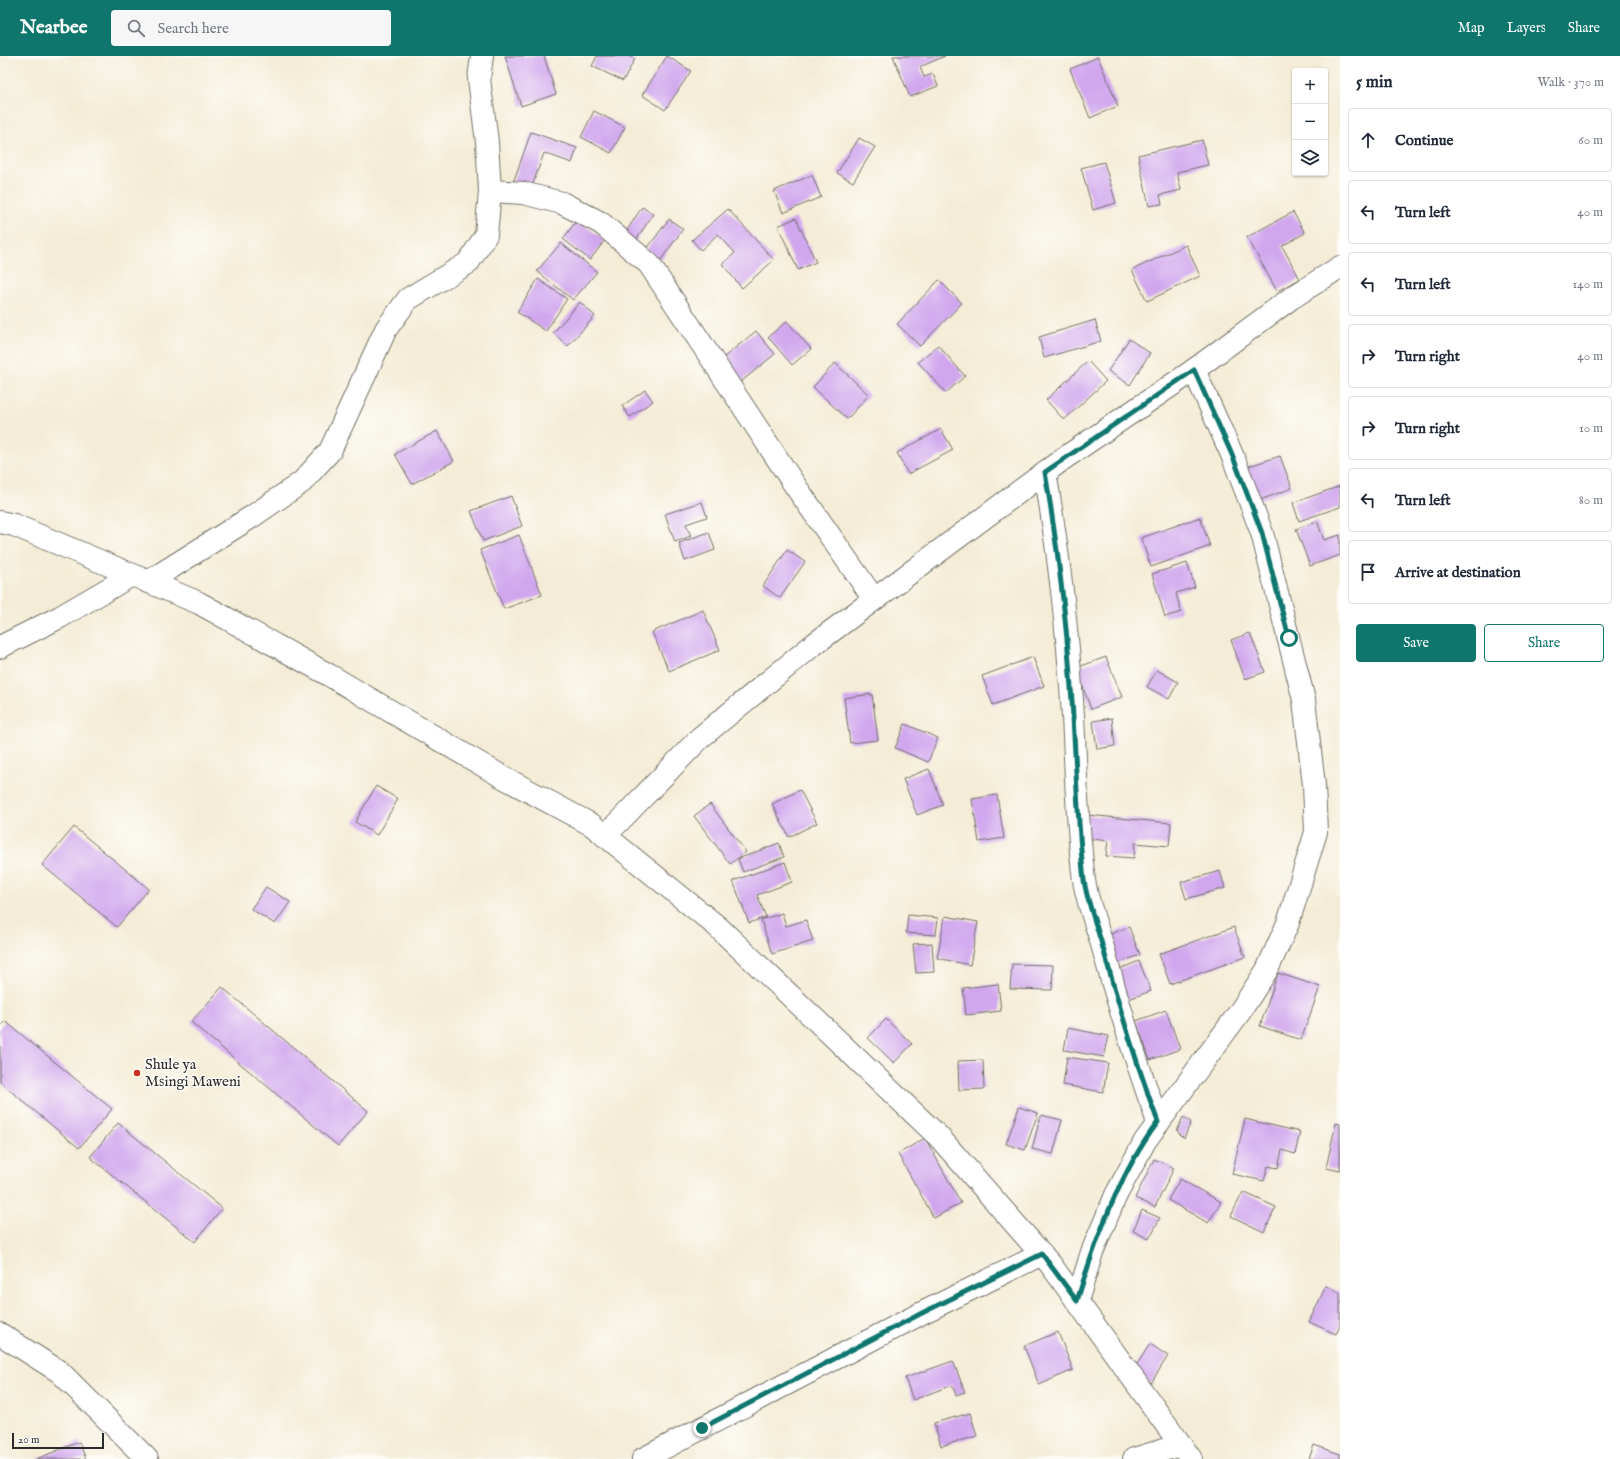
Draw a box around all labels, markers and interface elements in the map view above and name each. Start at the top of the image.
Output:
search box [111,10,391,46]
text: Nearbee [20,16,87,40]
icon: search [125,17,147,39]
text: Search here [157,19,229,38]
text: Map [1458,19,1485,37]
text: Layers [1507,19,1546,37]
text: Share [1568,19,1600,37]
map controls [1292,68,1328,176]
button: + [1292,68,1328,104]
text: 5 min [1356,72,1393,93]
text: Walk · 370 m [1538,74,1604,91]
button: − [1292,104,1328,140]
icon: ahead [1357,129,1379,151]
text: Continue [1395,131,1453,150]
text: 60 m [1578,132,1603,149]
button: layers [1292,140,1328,176]
icon: left [1357,201,1379,223]
text: Turn left [1395,203,1451,222]
text: 40 m [1577,204,1603,221]
icon: left [1357,273,1379,295]
text: Turn left [1395,275,1451,294]
text: 140 m [1573,276,1603,293]
icon: right [1357,345,1379,367]
text: Turn right [1395,347,1460,366]
text: 40 m [1577,348,1603,365]
icon: right [1357,417,1379,439]
text: Turn right [1395,419,1460,438]
text: 10 m [1579,420,1603,437]
icon: left [1357,489,1379,511]
text: Turn left [1395,491,1451,510]
text: 80 m [1579,492,1603,509]
icon: arrive [1357,561,1379,583]
text: Arrive at destination [1395,563,1521,582]
button: Save [1356,624,1476,662]
button: Share [1484,624,1604,662]
route start [1280,629,1298,647]
place label: Shule ya Msingi Maweni [145,1055,241,1091]
marker: Shule ya Msingi Maweni [132,1068,142,1078]
route end [693,1419,711,1437]
scale bar [12,1431,104,1450]
text: 20 m [18,1433,39,1447]

